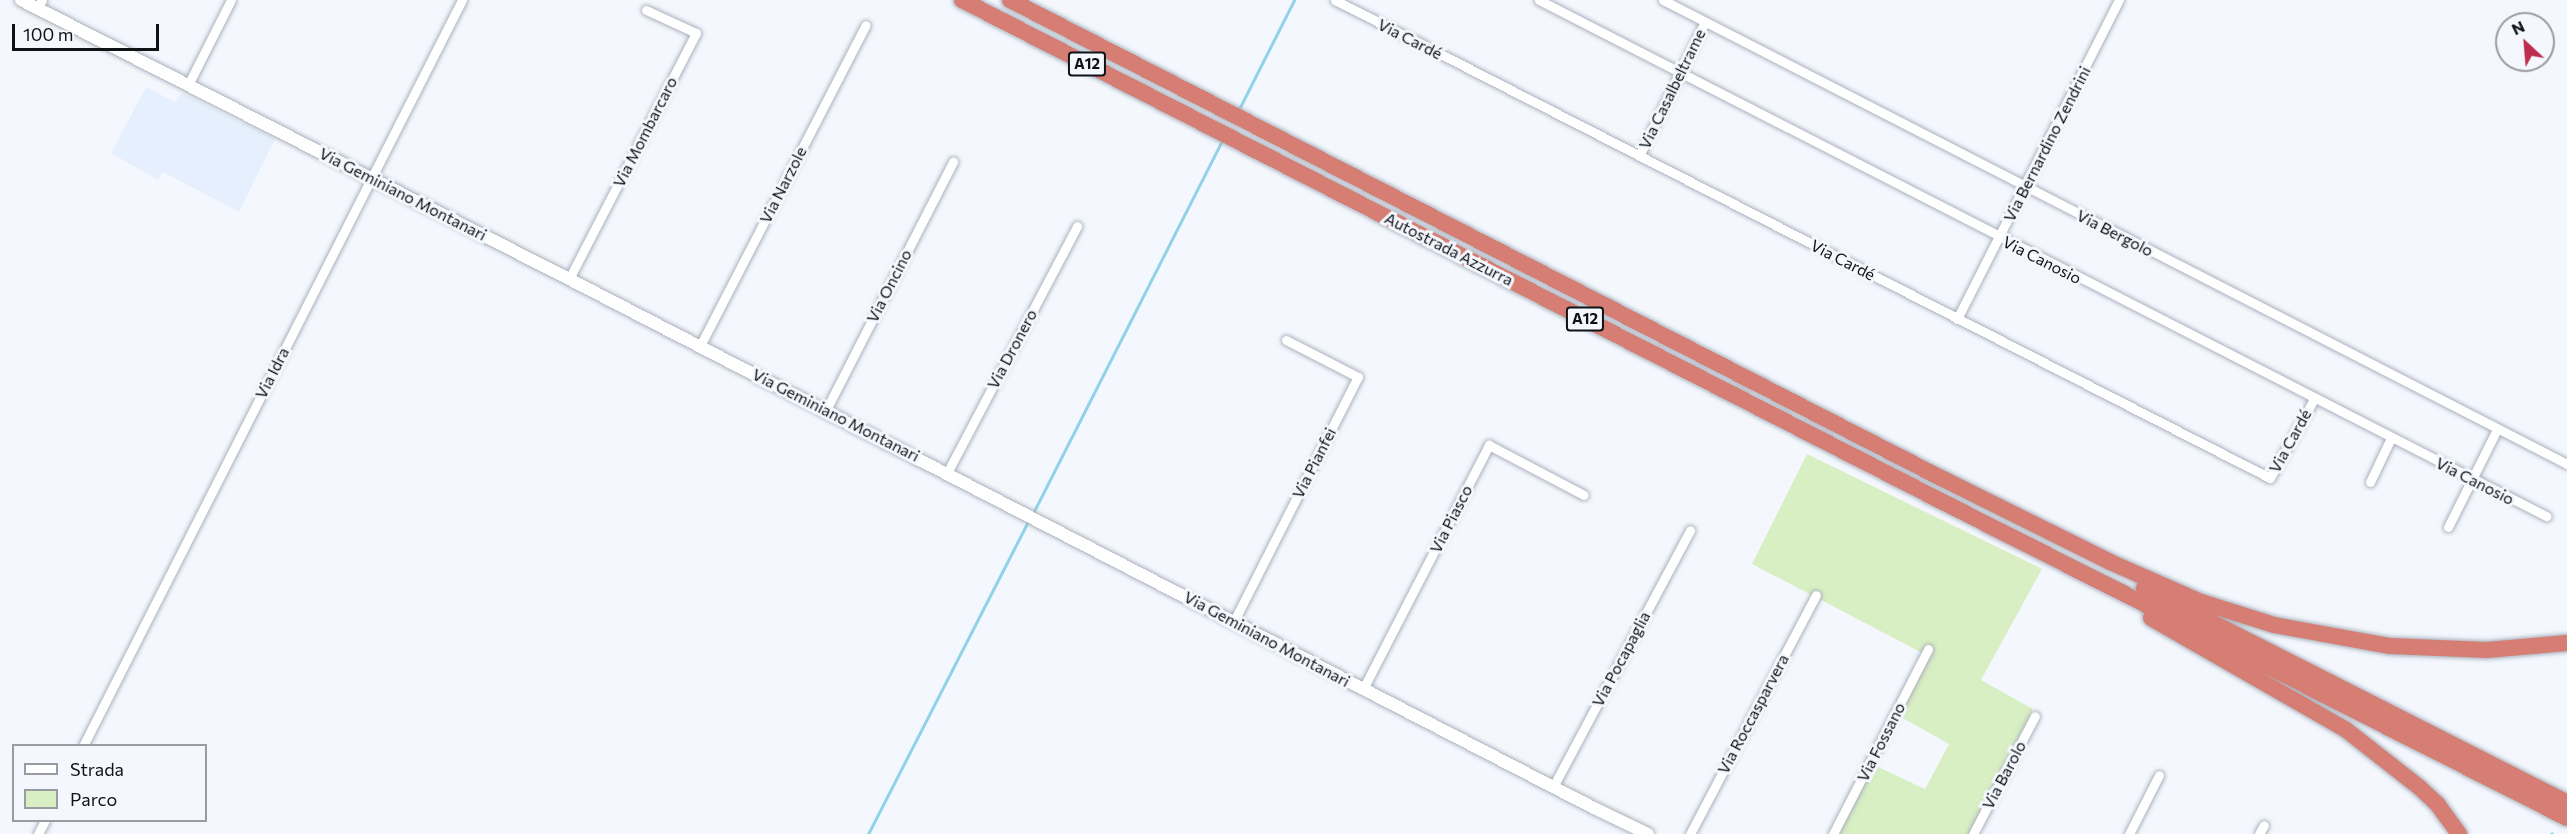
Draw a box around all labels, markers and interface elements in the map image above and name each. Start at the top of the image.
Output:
scale bar [15,12,162,50]
north arrow [2495,12,2555,72]
street label: Via Cardé [1375,15,1445,63]
text: N [2508,16,2527,38]
text: 100 m [23,23,73,45]
street label: Via Casalbeltrame [1635,26,1709,152]
road number: A12 [1068,52,1106,76]
street label: Via Bernardino Zendrini [1999,63,2095,225]
street label: Via Mombarcaro [609,74,681,190]
street label: Via Geminiano Montanari [316,143,490,245]
street label: Via Narzole [756,144,810,226]
street label: Via Bergolo [2073,206,2157,260]
street label: Autostrada Azzurra [1382,208,1516,290]
street label: Via Canosio [2000,232,2084,288]
street label: Via Cardé [1808,236,1878,284]
street label: Via Oncino [862,246,916,326]
street label: Via Dronero [983,306,1041,392]
road number: A12 [1566,307,1604,331]
street label: Via Idra [251,344,293,402]
street label: Via Geminiano Montanari [749,364,923,466]
street label: Via Cardé [2265,406,2315,476]
street label: Via Pianfei [1288,424,1340,502]
street label: Via Canosio [2433,453,2517,509]
street label: Via Piasco [1426,482,1476,556]
street label: Via Geminiano Montanari [1181,587,1353,691]
street label: Via Pocapaglia [1588,608,1654,710]
street label: Via Roccasparvera [1713,651,1793,777]
street label: Via Fossano [1853,699,1909,785]
street label: Via Barolo [1978,738,2030,812]
legend [12,744,207,822]
text: Strada [70,758,124,780]
text: Parco [70,788,117,810]

